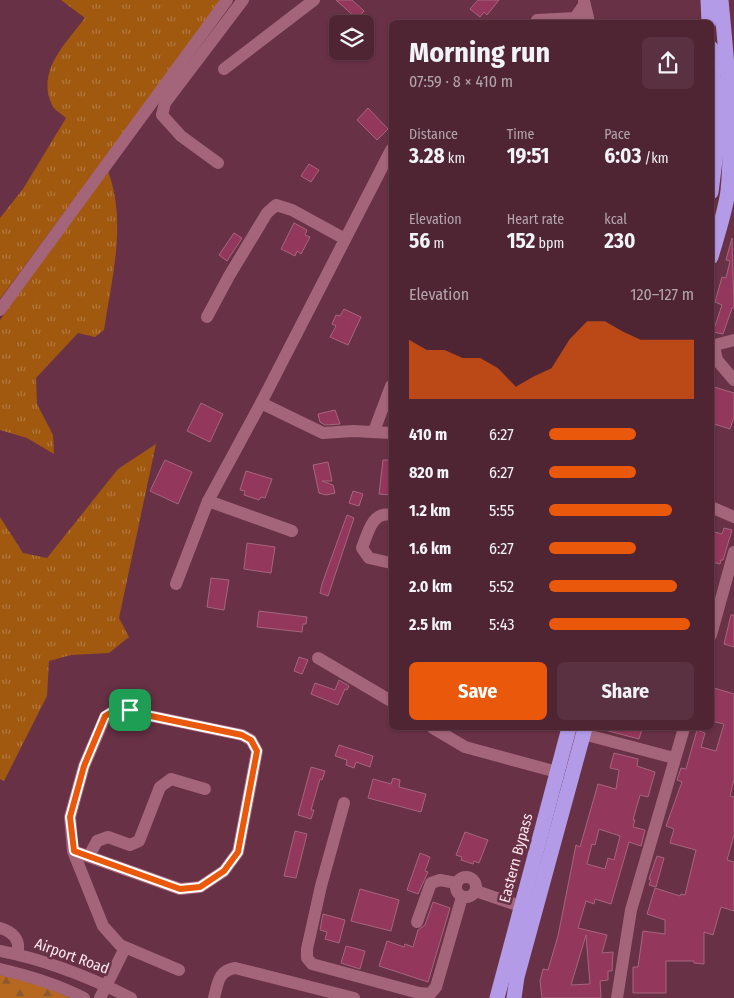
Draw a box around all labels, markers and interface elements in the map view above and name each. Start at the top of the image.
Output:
map controls [329,15,374,60]
button: layers [329,15,374,60]
text: Morning run [409,36,550,69]
button: share [642,37,694,89]
text: 07:59 · 8 × 410 m [409,72,513,91]
text: Distance [409,126,458,143]
text: Time [507,126,534,143]
text: Pace [604,126,630,143]
text: 3.28 [409,143,445,169]
text: 19:51 [507,143,549,169]
text: 6:03 [604,143,641,169]
text: km [445,150,465,167]
text: /km [641,150,668,167]
text: Elevation [409,211,462,228]
text: Heart rate [507,211,564,228]
text: kcal [604,211,627,228]
text: 56 [409,228,430,254]
text: 152 [507,228,535,254]
text: 230 [604,228,635,254]
text: m [430,235,444,252]
text: bpm [535,235,564,252]
text: Elevation [409,285,469,304]
text: 120–127 m [630,285,694,304]
text: 410 m [409,425,447,444]
text: 6:27 [489,425,514,444]
text: 820 m [409,463,449,482]
text: 6:27 [489,463,514,482]
text: 1.2 km [409,501,451,520]
text: 5:55 [489,501,514,520]
text: 1.6 km [409,539,451,558]
text: 6:27 [489,539,514,558]
text: 2.0 km [409,577,452,596]
text: 5:52 [489,577,514,596]
text: 2.5 km [409,615,452,634]
text: 5:43 [489,615,514,634]
button: Save [409,662,547,720]
button: Share [557,662,694,720]
pin [109,689,151,731]
icon: arrive [116,696,144,724]
street label: Eastern Bypass [495,811,537,905]
street label: Airport Road [32,934,112,978]

